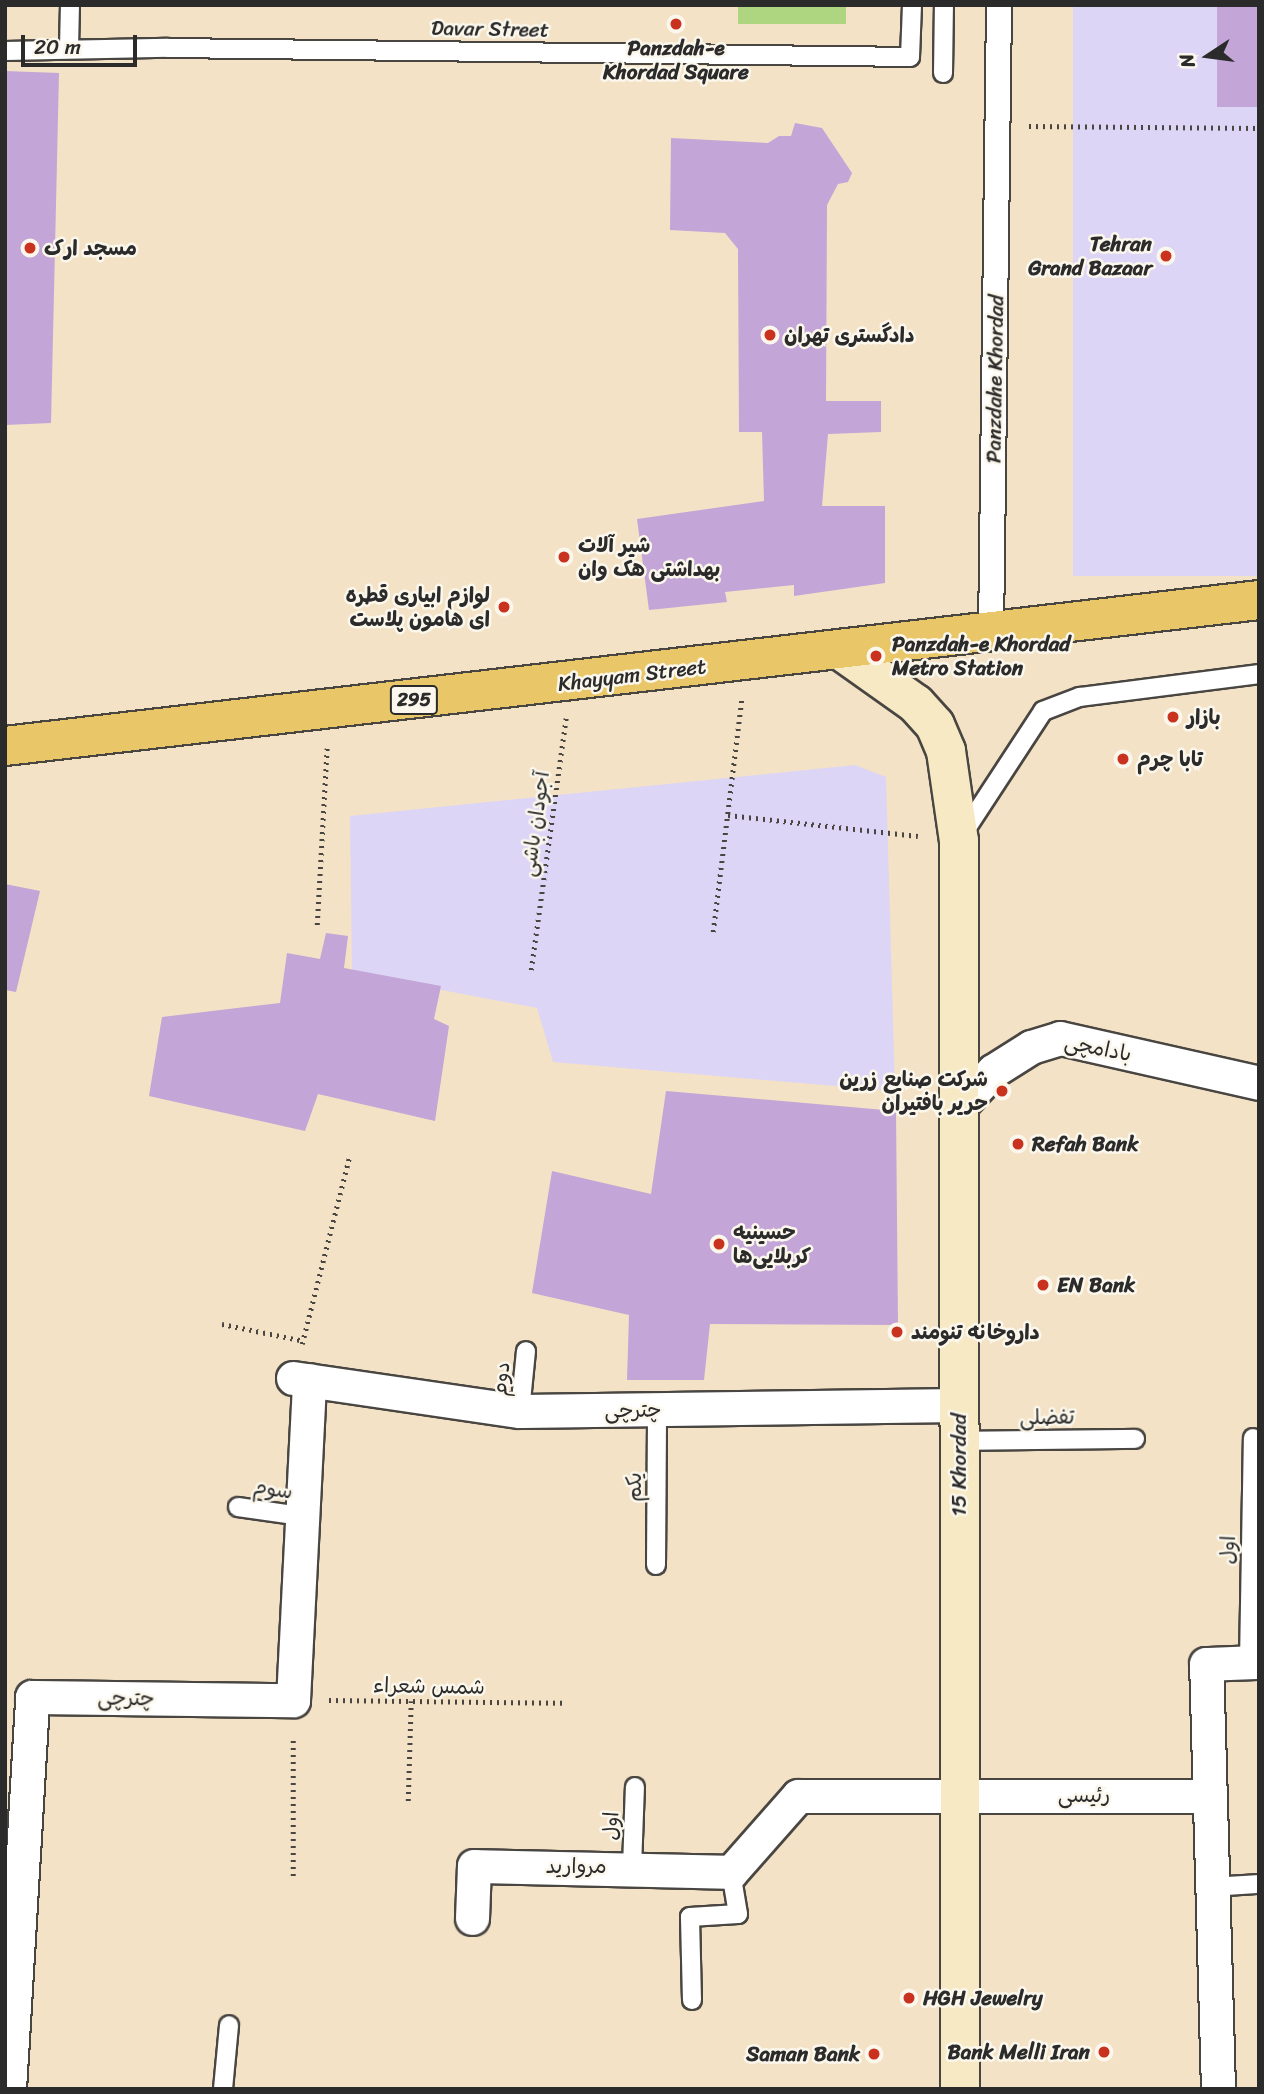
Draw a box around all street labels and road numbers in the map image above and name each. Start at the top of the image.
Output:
street label: Davar Street [431,15,549,43]
street label: Panzdahe Khordad [981,295,1009,463]
street label: Khayyam Street [556,653,708,697]
road number: 295 [390,684,438,716]
street label: آجودان باشی [515,770,555,878]
street label: بادامچی [1062,1029,1134,1067]
street label: دوم [487,1361,515,1397]
street label: چترچی [604,1397,662,1423]
street label: تفضلی [1019,1404,1075,1430]
street label: 15 Khordad [946,1413,972,1517]
street label: یکم [621,1472,647,1502]
street label: سوم [252,1474,294,1504]
street label: اول [1215,1535,1241,1565]
street label: شمس شعراء [373,1672,485,1700]
street label: چترچی [97,1685,155,1711]
street label: رئیسی [1058,1782,1110,1808]
street label: اول [598,1811,624,1841]
street label: مروارید [545,1853,607,1879]

